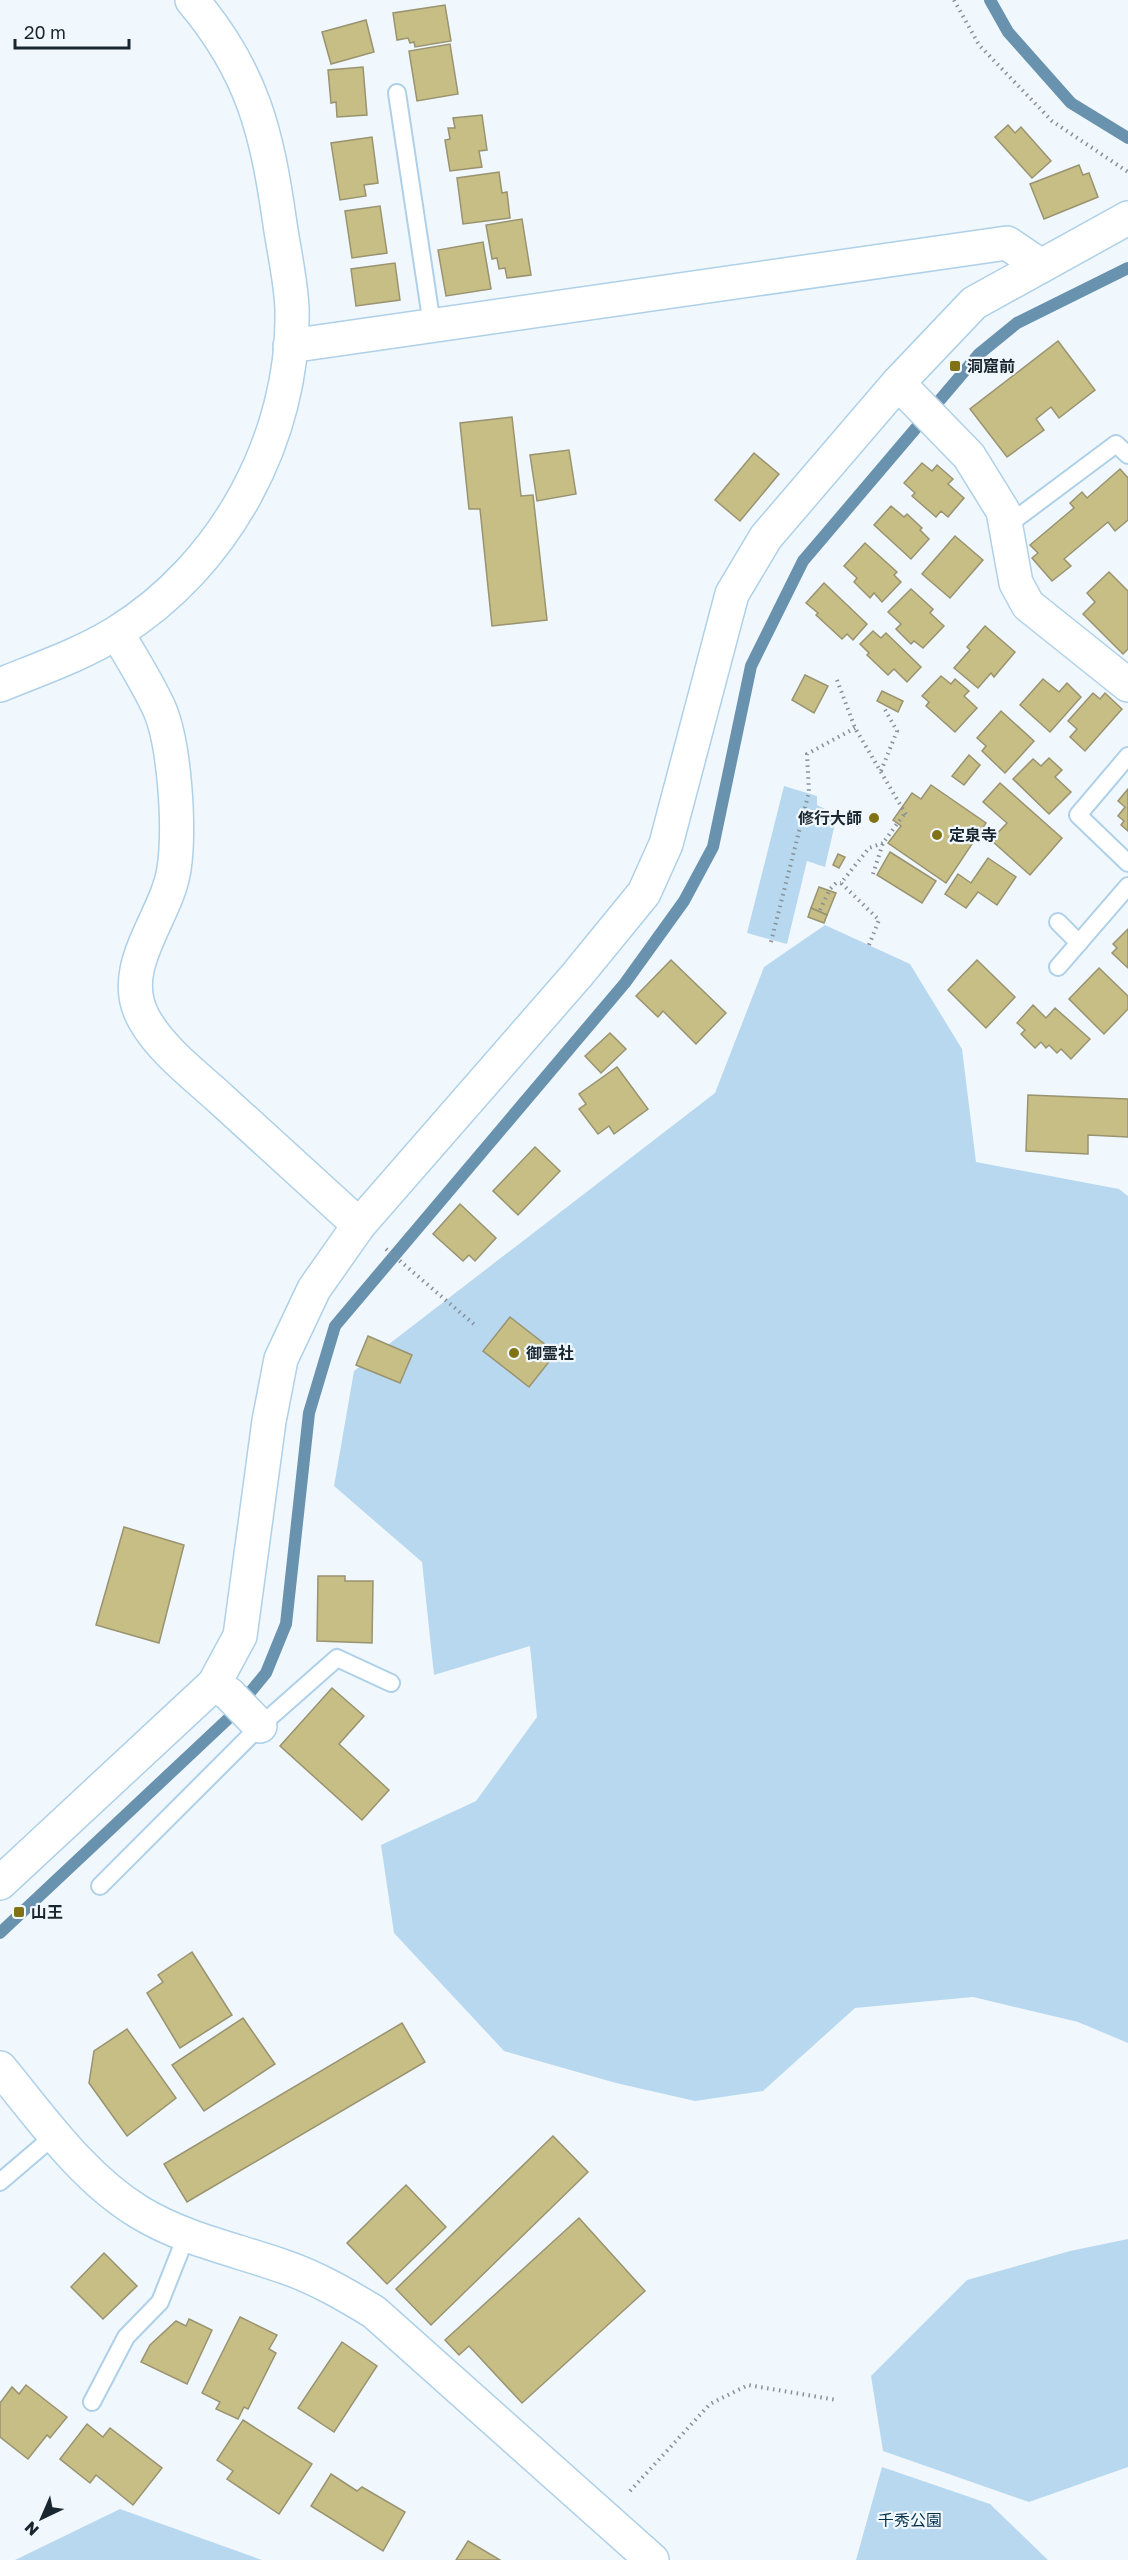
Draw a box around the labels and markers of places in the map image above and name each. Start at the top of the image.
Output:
place label: 洞窟前 [967,356,1015,376]
marker: 洞窟前 [948,359,962,373]
place label: 修行大師 [798,808,862,828]
marker: 修行大師 [867,811,881,825]
place label: 定泉寺 [949,825,997,845]
marker: 定泉寺 [930,828,944,842]
place label: 御霊社 [526,1343,574,1363]
marker: 御霊社 [507,1346,521,1360]
place label: 山王 [31,1902,63,1922]
marker: 山王 [12,1905,26,1919]

